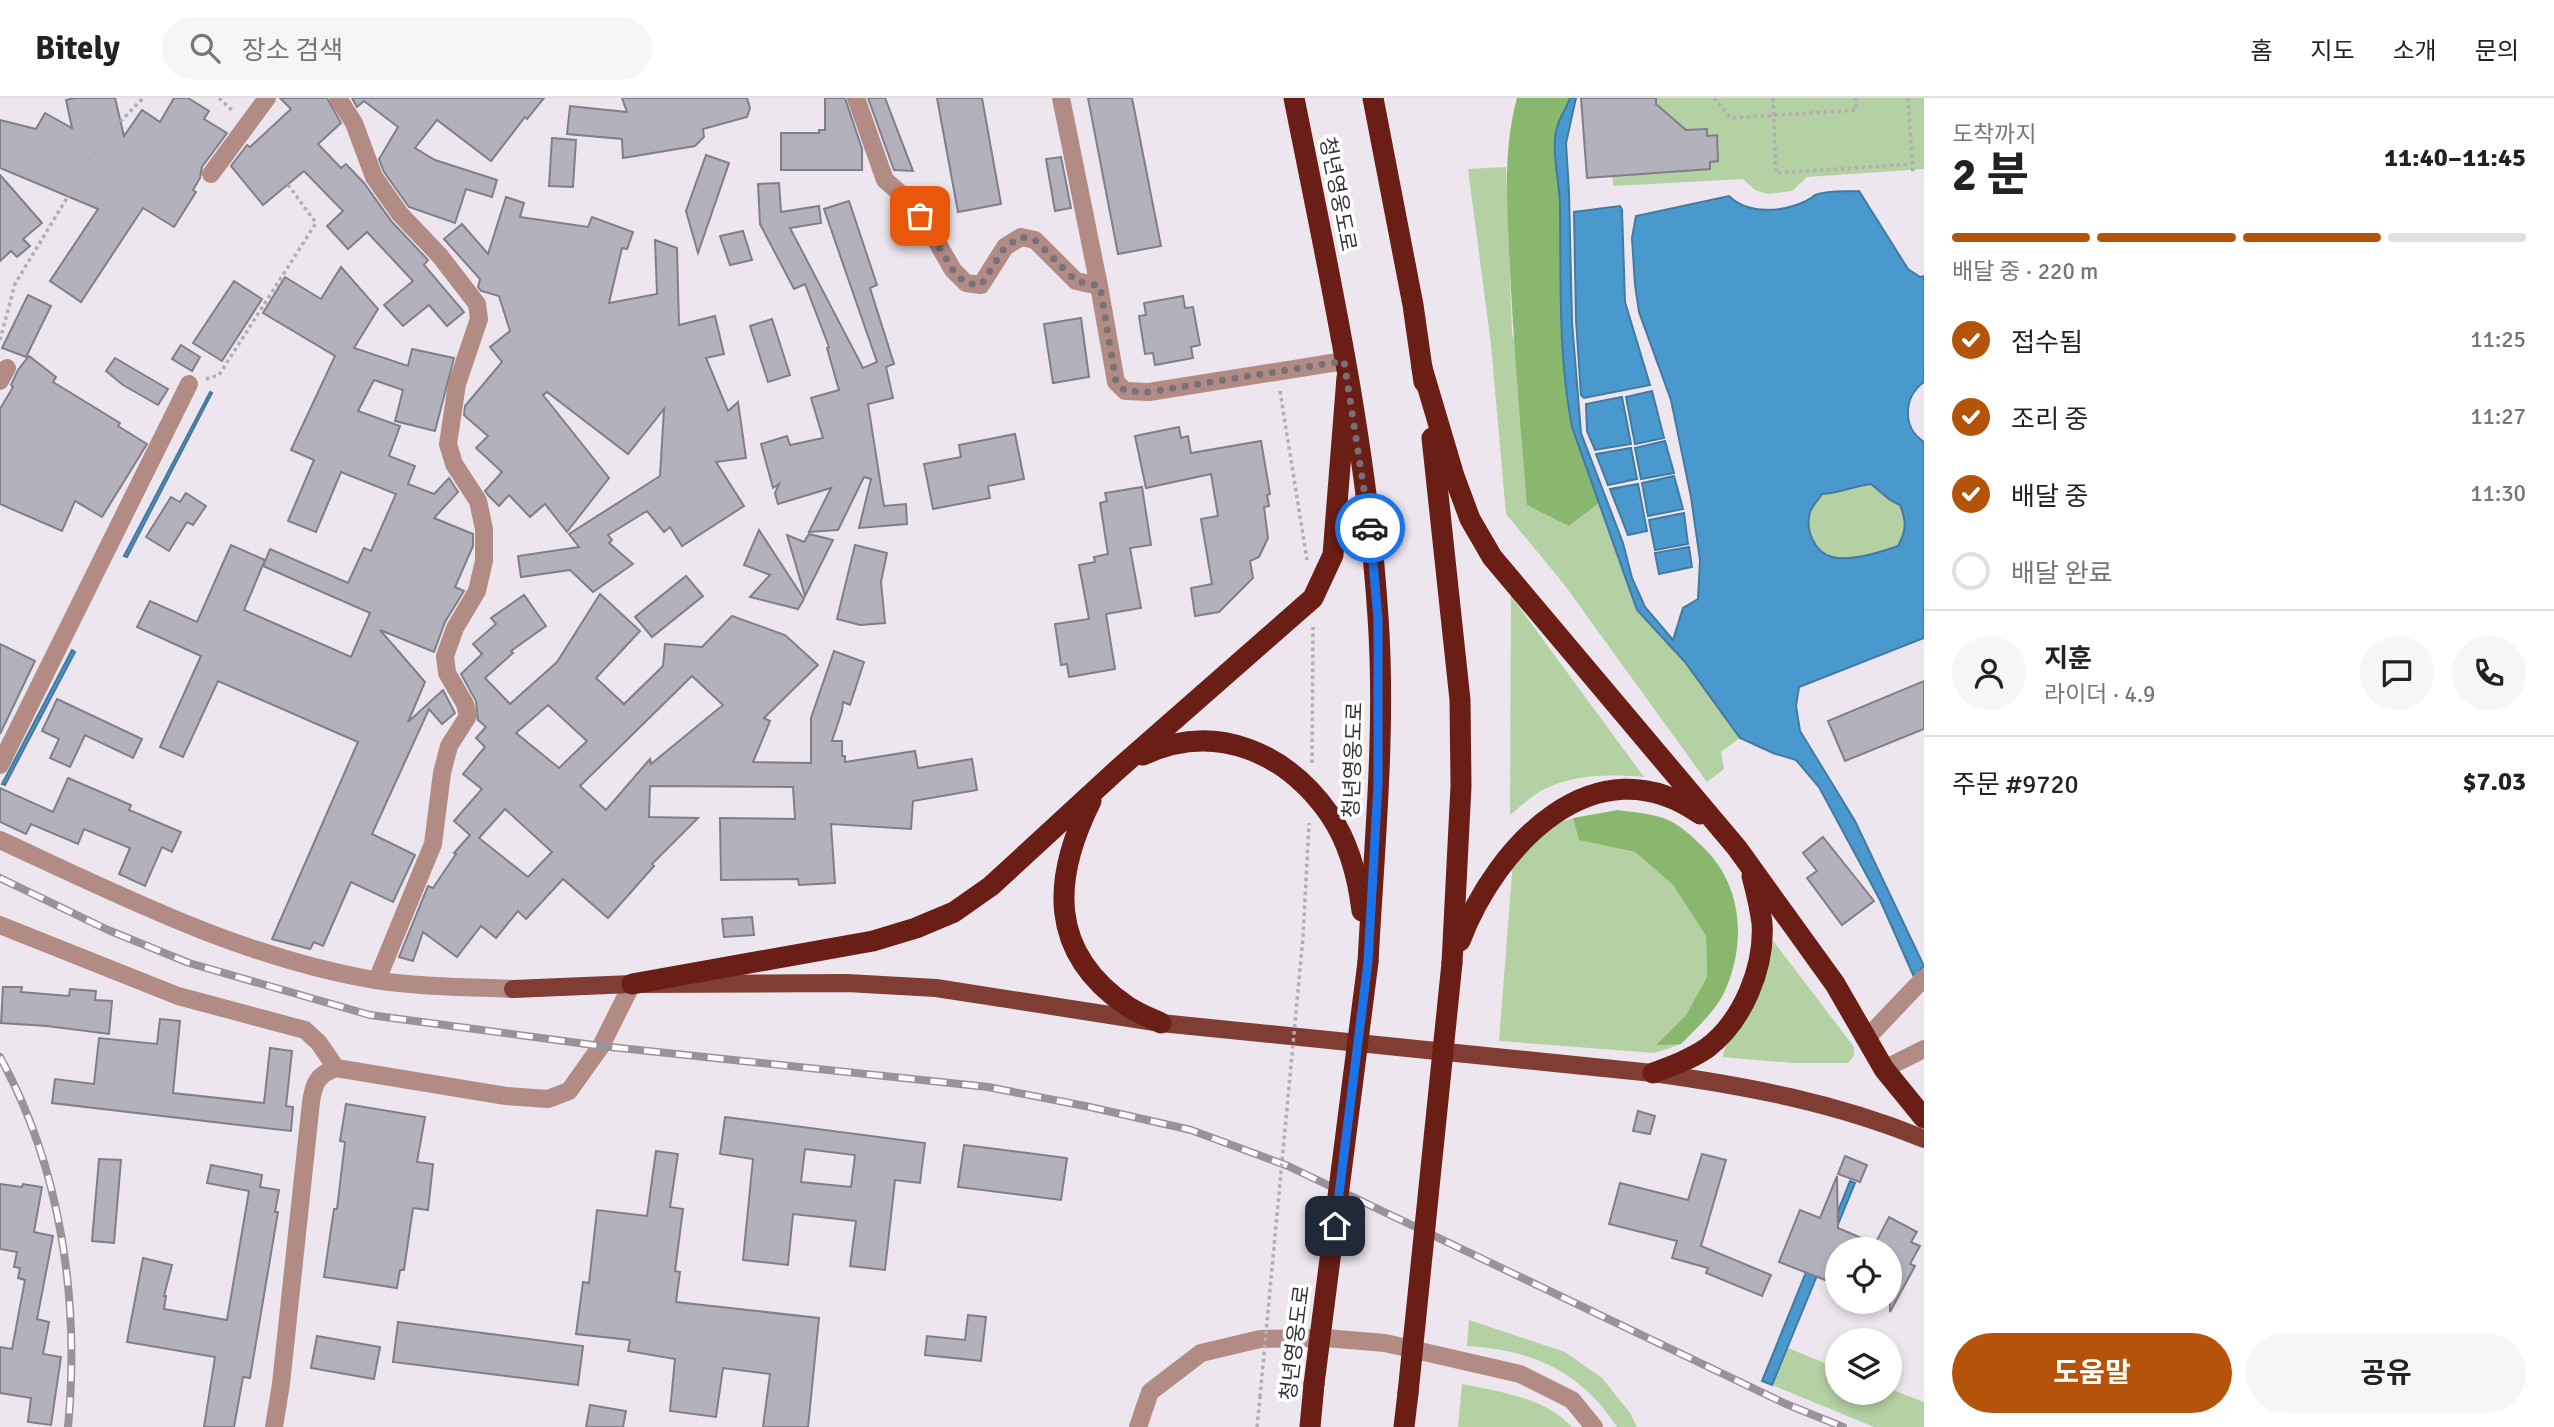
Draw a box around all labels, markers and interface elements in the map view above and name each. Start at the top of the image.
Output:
search box [162,17,652,80]
text: Bitely [35,28,120,69]
icon: search [186,29,224,67]
text: 장소 검색 [242,35,343,67]
text: 홈 [2250,36,2272,66]
text: 지도 [2310,36,2355,66]
text: 소개 [2393,36,2437,66]
text: 문의 [2475,36,2519,66]
text: 도착까지 [1952,120,2037,149]
street label: 청년영웅도로 [1314,135,1362,253]
text: 11:40–11:45 [2384,142,2526,174]
text: 2 분 [1952,147,2029,203]
pin [890,186,950,246]
icon: bag [901,197,939,235]
text: 배달 중 · 220 m [1952,257,2098,286]
icon: check [1952,321,1990,359]
text: 11:25 [2470,325,2526,354]
text: 접수됨 [2011,327,2083,359]
icon: check [1952,398,1990,436]
text: 11:27 [2470,402,2526,431]
text: 조리 중 [2011,404,2088,436]
icon: check [1952,475,1990,513]
text: 11:30 [2470,479,2526,508]
text: 배달 중 [2011,481,2088,513]
courier [1335,493,1405,563]
icon: car [1351,509,1389,547]
text: 배달 완료 [2011,558,2112,590]
button: person [1952,636,2026,710]
button: chat [2360,636,2434,710]
button: phone [2452,636,2526,710]
text: 지훈 [2044,643,2092,675]
text: 라이더 · 4.9 [2044,680,2156,709]
street label: 청년영웅도로 [1338,702,1368,818]
text: $7.03 [2462,766,2526,798]
text: 주문 #9720 [1952,769,2079,801]
pin [1305,1196,1365,1256]
icon: home [1316,1207,1354,1245]
map controls [1825,1237,1902,1405]
button: locate [1825,1237,1902,1314]
street label: 청년영웅도로 [1275,1284,1315,1402]
button: layers [1825,1328,1902,1405]
button: 도움말 [1952,1333,2232,1413]
button: 공유 [2246,1333,2526,1413]

